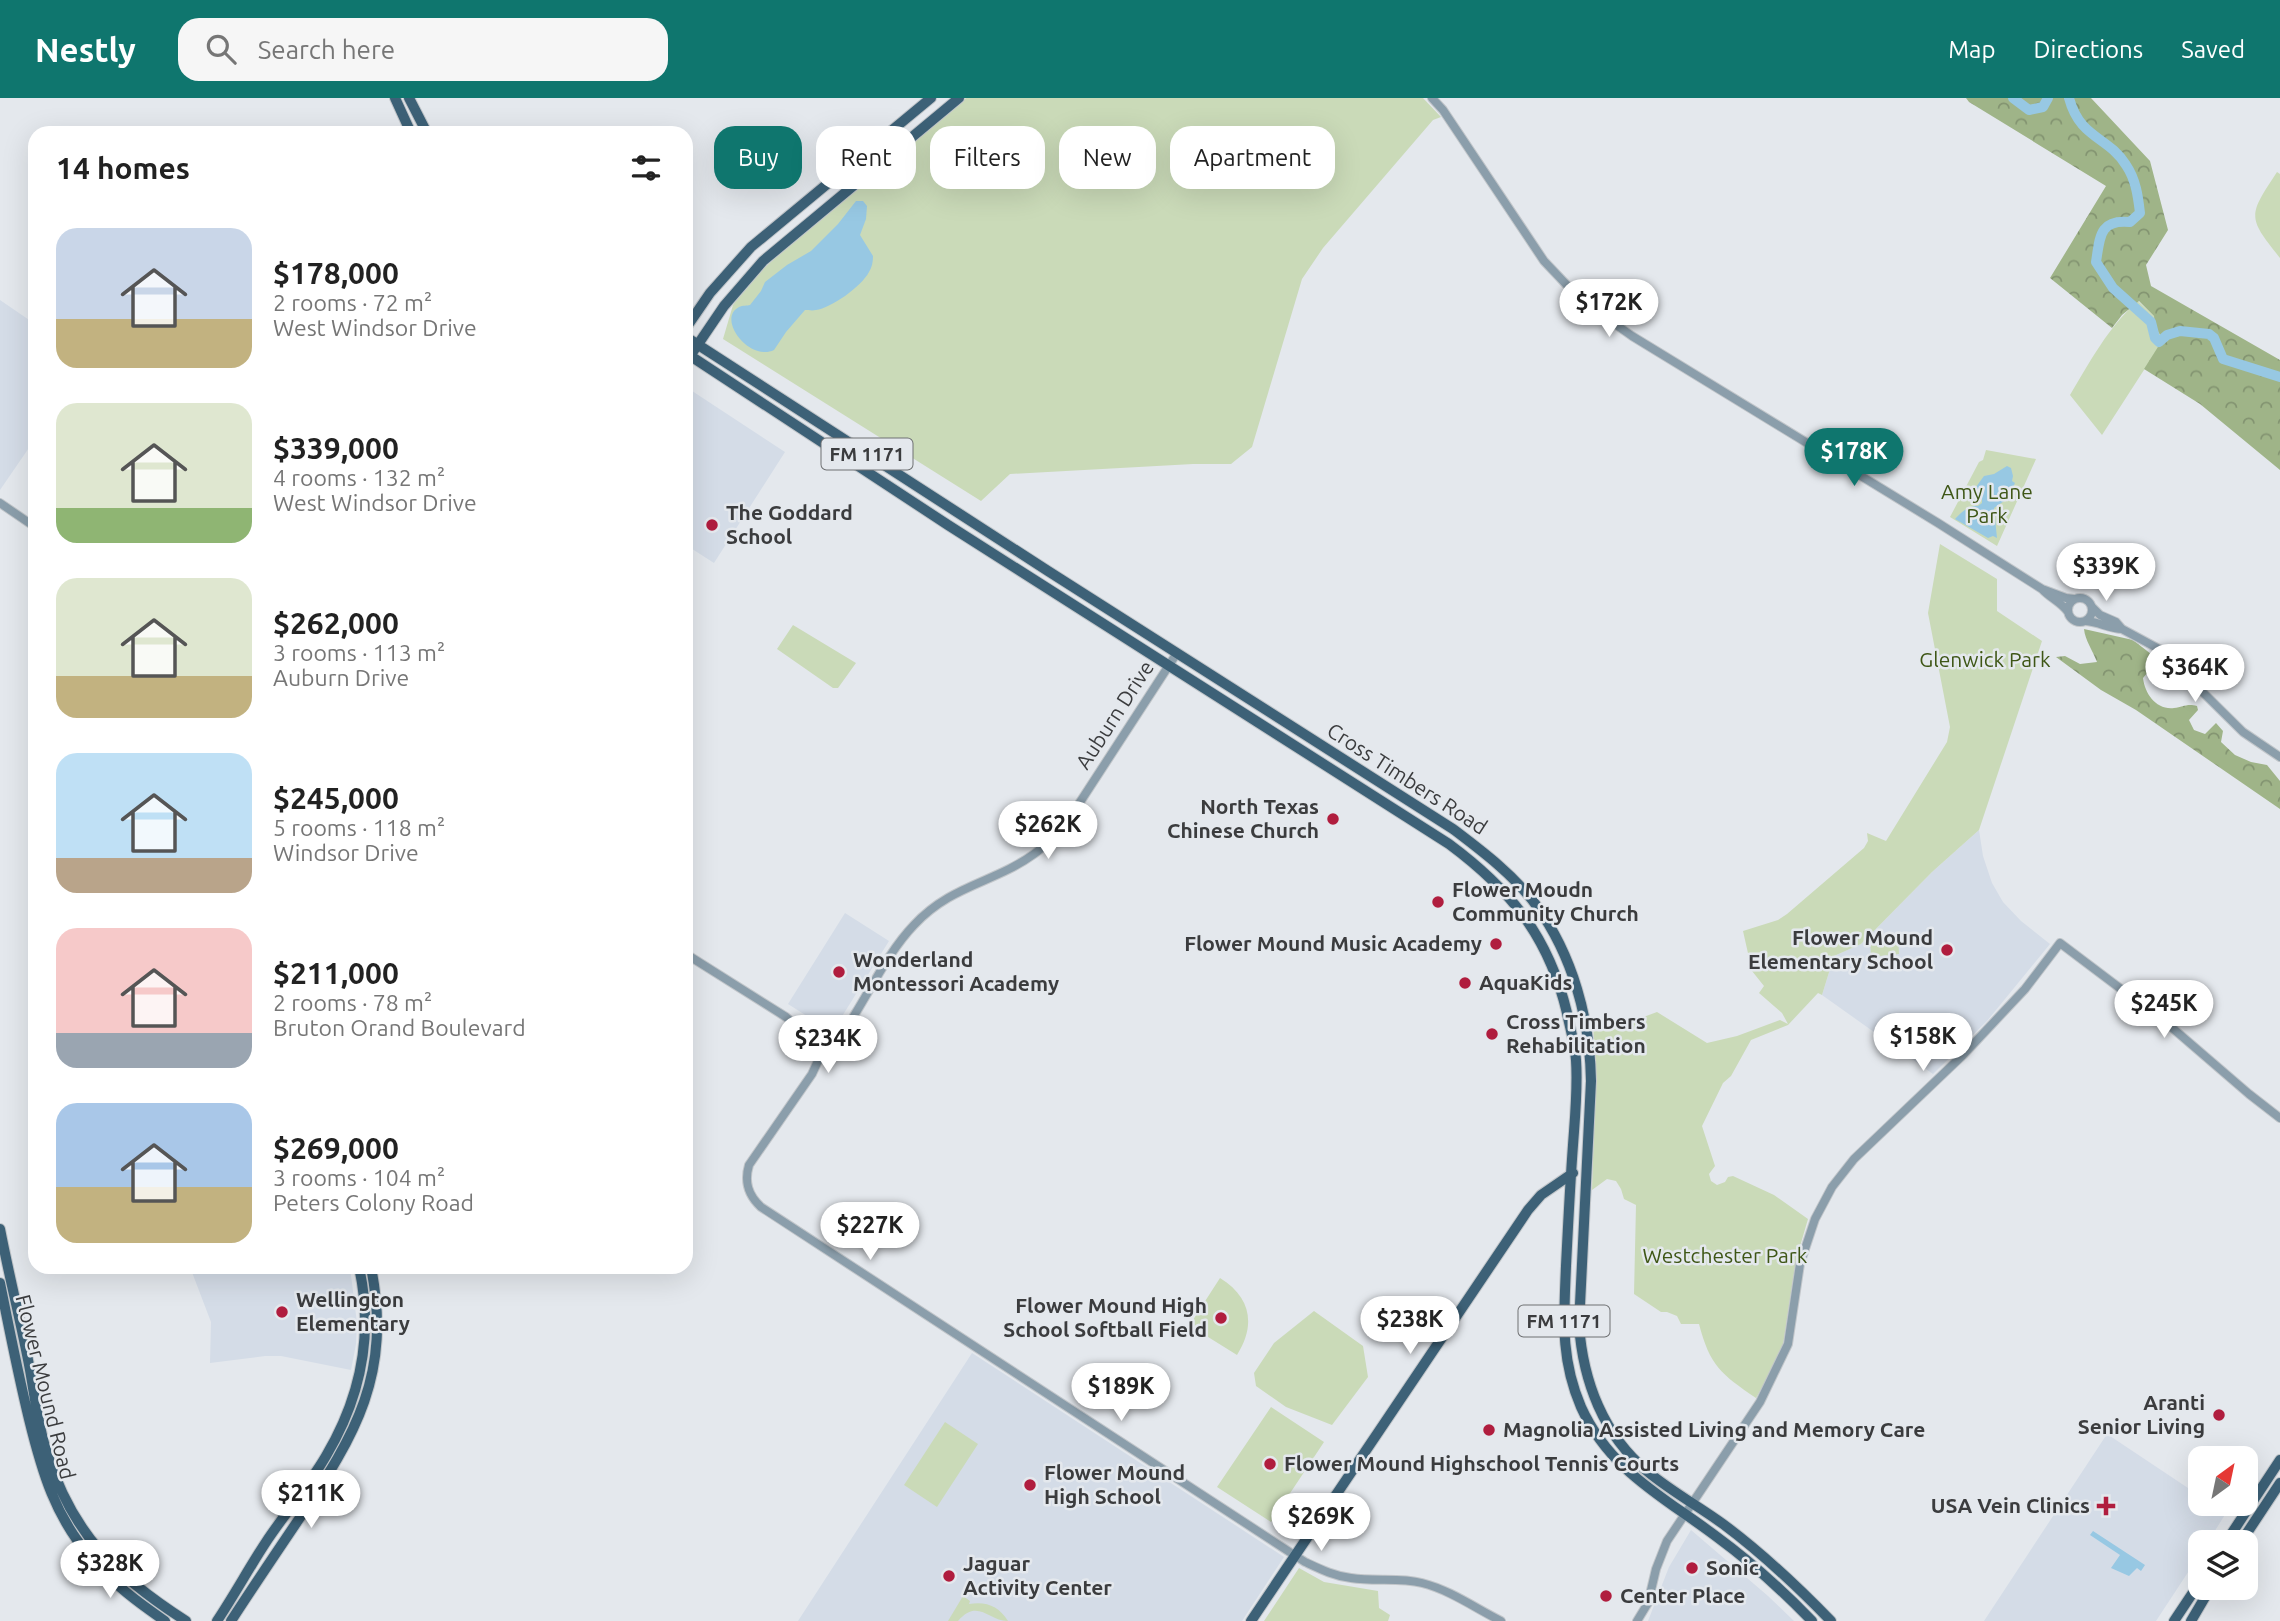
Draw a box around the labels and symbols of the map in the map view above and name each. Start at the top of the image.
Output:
pin: $172K [1560,280,1658,339]
pin: $178K [1805,428,1903,488]
road number: FM 1171 [822,438,912,470]
park label: Amy Lane Park [1941,479,2033,527]
place label: The Goddard School [726,500,853,548]
marker: The Goddard School [704,517,720,533]
pin: $339K [2057,544,2155,603]
pin: $364K [2146,644,2244,704]
park label: Glenwick Park [1919,647,2051,671]
street label: Auburn Drive [1070,656,1158,773]
street label: Cross Timbers Road [1323,718,1492,839]
place label: North Texas Chinese Church [1167,794,1319,842]
pin: $262K [999,802,1097,861]
marker: North Texas Chinese Church [1325,811,1341,827]
place label: Flower Moudn Community Church [1452,877,1639,925]
marker: Flower Moudn Community Church [1430,894,1446,910]
place label: Flower Mound Elementary School [1748,925,1933,973]
place label: Flower Mound Music Academy [1184,931,1482,955]
marker: Flower Mound Music Academy [1488,936,1504,952]
marker: Flower Mound Elementary School [1939,942,1955,958]
place label: Wonderland Montessori Academy [853,947,1059,995]
marker: Wonderland Montessori Academy [831,964,847,980]
place label: AquaKids [1479,970,1572,994]
marker: AquaKids [1457,975,1473,991]
pin: $245K [2115,981,2213,1040]
place label: Cross Timbers Rehabilitation [1506,1009,1646,1057]
pin: $158K [1874,1014,1972,1073]
pin: $234K [779,1016,877,1075]
marker: Cross Timbers Rehabilitation [1484,1026,1500,1042]
pin: $227K [821,1202,919,1262]
park label: Westchester Park [1643,1243,1808,1267]
place label: Wellington Elementary [296,1287,410,1335]
street label: Flower Mound Road [11,1292,81,1482]
place label: Flower Mound High School Softball Field [1003,1293,1207,1341]
pin: $238K [1361,1296,1459,1356]
marker: Wellington Elementary [274,1304,290,1320]
road number: FM 1171 [1518,1306,1610,1336]
marker: Flower Mound High School Softball Field [1213,1310,1229,1326]
pin: $189K [1072,1364,1170,1423]
place label: Aranti Senior Living [2078,1390,2205,1438]
marker: Aranti Senior Living [2211,1407,2227,1423]
place label: Magnolia Assisted Living and Memory Care [1503,1417,1925,1441]
marker: Magnolia Assisted Living and Memory Care [1481,1422,1497,1438]
north arrow [2188,1446,2258,1516]
place label: Flower Mound Highschool Tennis Courts [1284,1451,1679,1475]
marker: Flower Mound Highschool Tennis Courts [1262,1456,1278,1472]
place label: Flower Mound High School [1044,1460,1185,1508]
pin: $211K [262,1470,360,1530]
marker: Flower Mound High School [1022,1477,1038,1493]
place label: USA Vein Clinics [1931,1493,2090,1517]
pin: $269K [1272,1494,1370,1553]
marker: USA Vein Clinics [2096,1496,2116,1516]
pin: $328K [61,1540,159,1600]
place label: Jaguar Activity Center [963,1551,1112,1599]
place label: Sonic [1706,1555,1759,1579]
marker: Sonic [1684,1560,1700,1576]
marker: Jaguar Activity Center [941,1568,957,1584]
place label: Center Place [1620,1583,1745,1607]
marker: Center Place [1598,1588,1614,1604]

